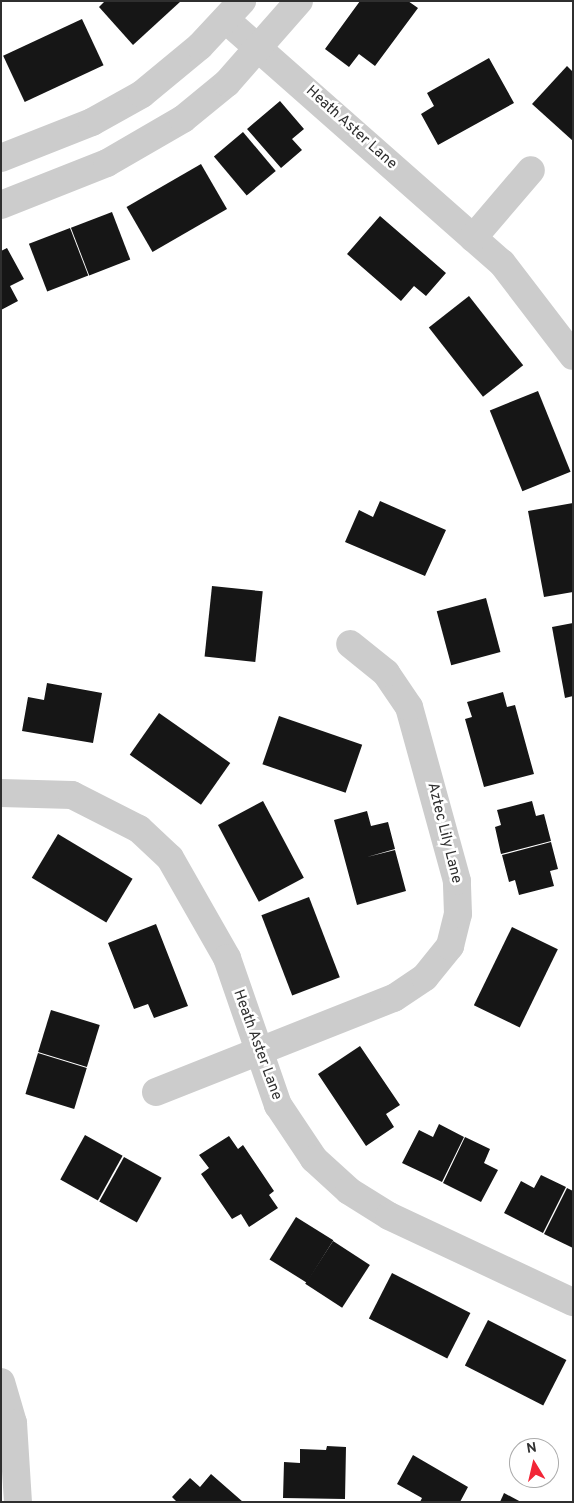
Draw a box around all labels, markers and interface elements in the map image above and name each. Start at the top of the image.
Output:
street label: Heath Aster Lane [302,82,400,174]
street label: Aztec Lily Lane [423,781,465,885]
street label: Heath Aster Lane [229,987,285,1103]
north arrow [509,1438,559,1488]
text: N [525,1439,538,1458]

